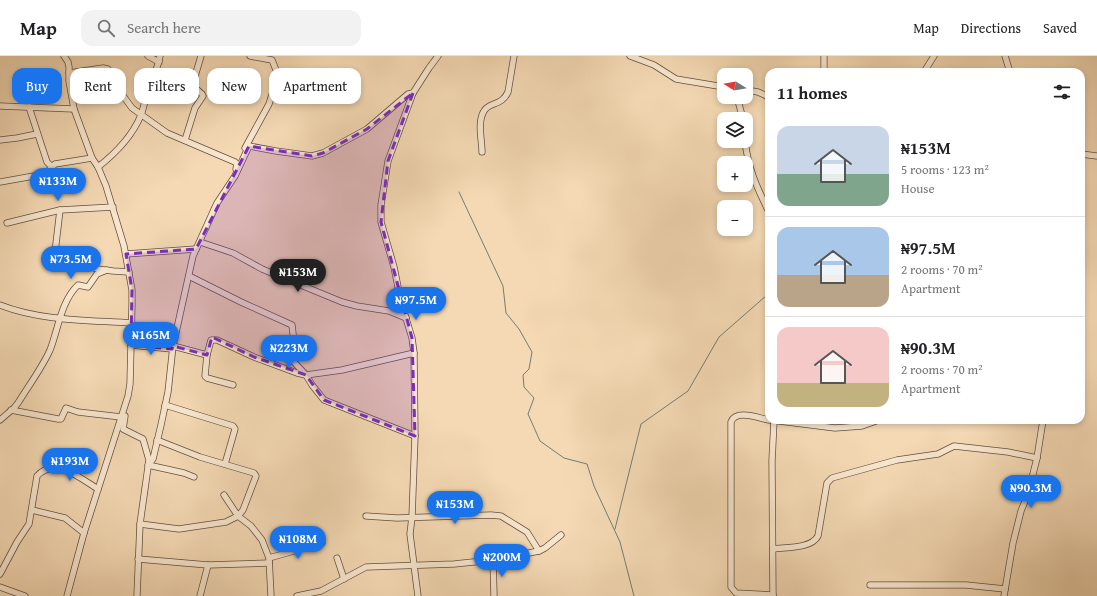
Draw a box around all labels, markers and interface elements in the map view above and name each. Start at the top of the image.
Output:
search box [81,10,361,46]
text: Map [20,14,57,42]
icon: search [95,17,117,39]
text: Search here [127,17,201,38]
text: Map [913,18,939,38]
text: Directions [961,18,1021,38]
text: Saved [1043,18,1077,38]
chip: Buy [12,68,62,104]
chip: Rent [70,68,126,104]
chip: Filters [134,68,199,104]
chip: New [207,68,261,104]
chip: Apartment [269,68,361,104]
north arrow [717,68,753,104]
map controls [717,68,753,236]
text: 11 homes [777,80,848,105]
icon: filters [1051,81,1073,103]
button: layers [717,112,753,148]
text: ₦153M [901,135,951,160]
icon: home [809,142,857,190]
button: + [717,156,753,192]
text: 5 rooms · 123 m² [901,160,989,179]
pin: ₦133M [30,168,86,202]
text: ₦133M [39,171,77,190]
text: House [901,179,935,198]
button: − [717,200,753,236]
text: ₦97.5M [901,235,956,260]
icon: home [809,243,857,291]
pin: ₦73.5M [38,246,104,280]
text: ₦73.5M [50,249,92,268]
pin: ₦153M [270,259,326,293]
text: 2 rooms · 70 m² [901,260,983,279]
text: ₦153M [279,262,317,281]
text: Apartment [901,279,961,298]
pin: ₦97.5M [383,287,449,321]
text: ₦97.5M [395,290,437,309]
pin: ₦165M [123,322,179,356]
text: ₦165M [132,325,170,344]
pin: ₦223M [261,335,317,369]
text: ₦90.3M [901,335,956,360]
text: ₦223M [270,338,308,357]
icon: home [809,343,857,391]
text: 2 rooms · 70 m² [901,360,983,379]
text: Apartment [901,379,961,398]
pin: ₦193M [42,448,98,482]
text: ₦193M [51,451,89,470]
pin: ₦90.3M [998,475,1064,509]
text: ₦90.3M [1010,478,1052,497]
pin: ₦153M [427,491,483,525]
text: ₦153M [436,494,474,513]
pin: ₦108M [270,526,326,560]
text: ₦108M [279,529,317,548]
pin: ₦200M [474,544,530,578]
text: ₦200M [483,547,521,566]

